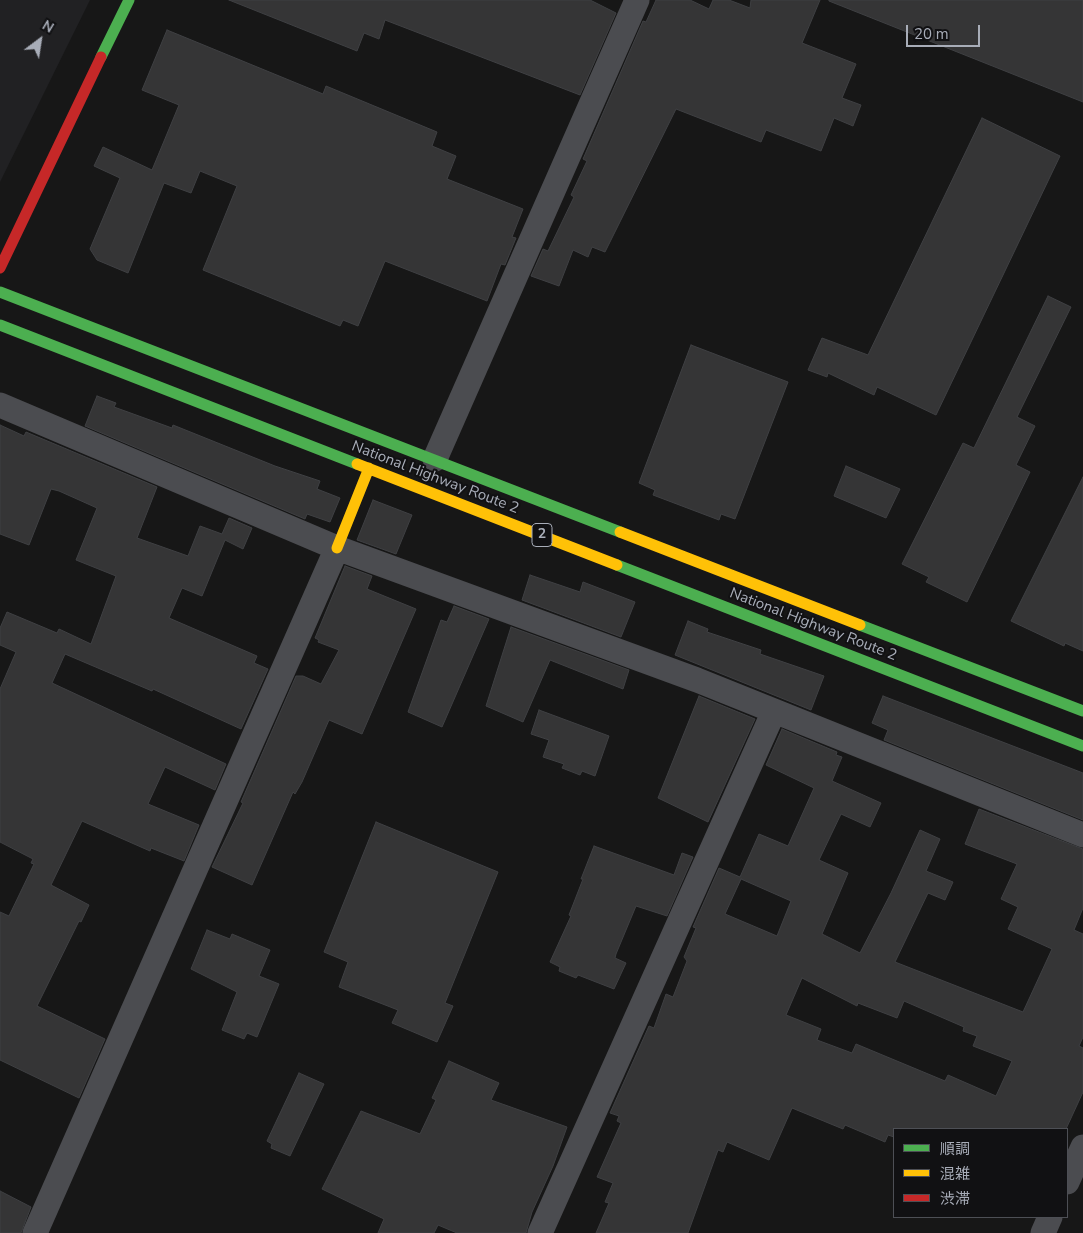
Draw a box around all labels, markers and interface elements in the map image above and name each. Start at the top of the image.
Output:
north arrow [15,15,65,65]
scale bar [908,15,982,47]
text: N [39,16,57,38]
text: 20 m [914,24,949,44]
street label: National Highway Route 2 [349,438,521,518]
road number: 2 [532,524,552,546]
street label: National Highway Route 2 [727,585,899,665]
legend [893,1128,1068,1218]
text: 順調 [940,1139,970,1159]
text: 混雑 [940,1164,970,1184]
text: 渋滞 [940,1189,970,1209]

